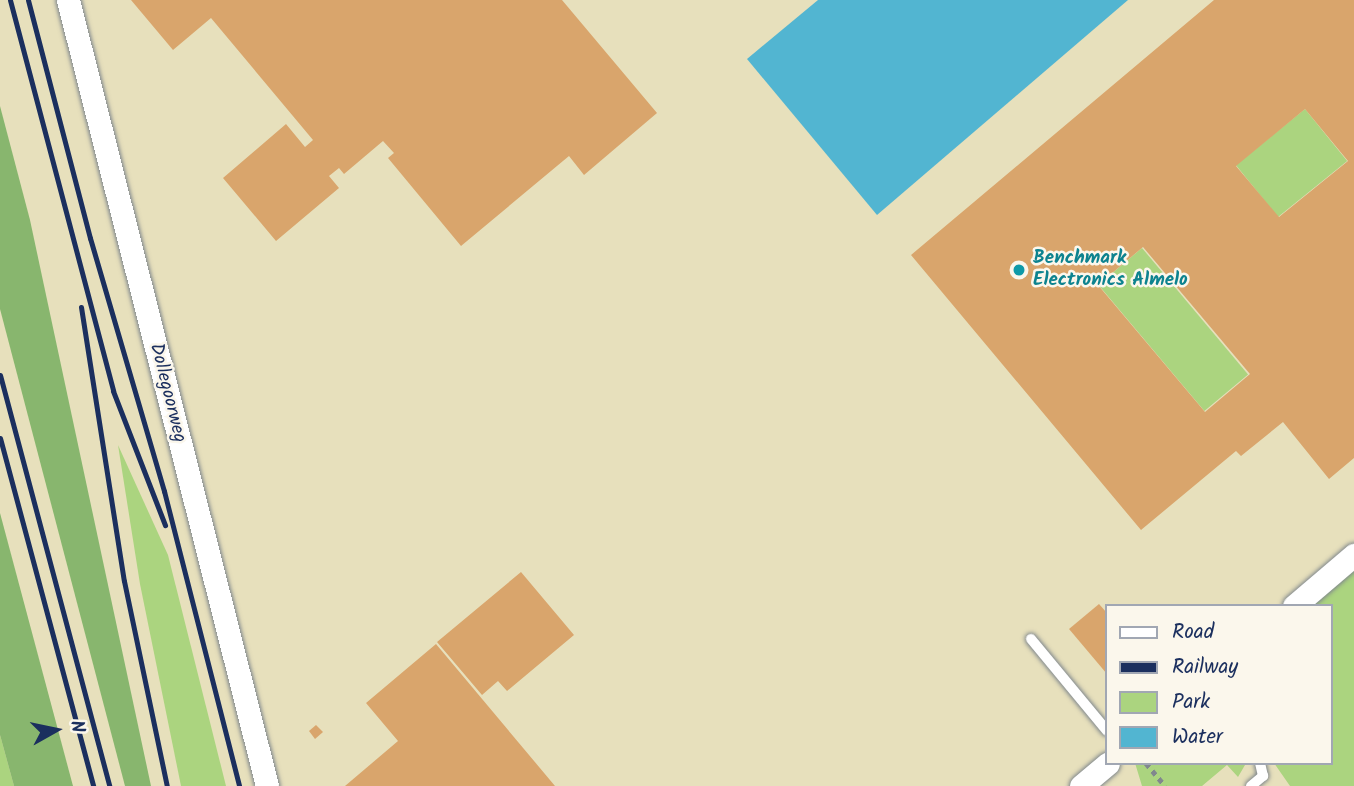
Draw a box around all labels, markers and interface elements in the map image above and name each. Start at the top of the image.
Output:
place label: Benchmark Electronics Almelo [1033,248,1188,292]
marker: Benchmark Electronics Almelo [1011,262,1027,278]
street label: Dollegoorweg [144,341,190,445]
legend [1106,604,1333,765]
text: Road [1172,616,1214,649]
text: Railway [1172,651,1238,684]
text: Park [1172,686,1210,719]
north arrow [21,695,91,765]
text: N [61,718,92,735]
text: Water [1172,721,1223,754]

